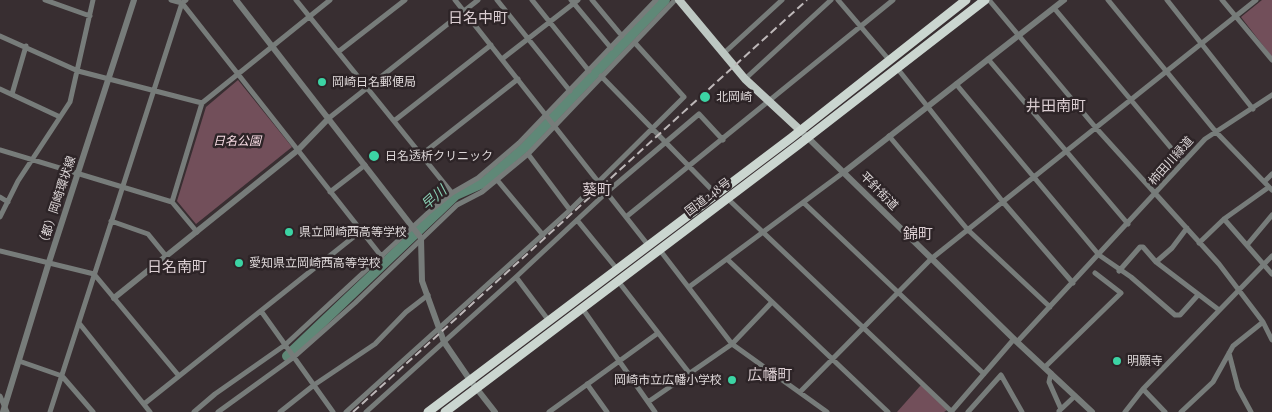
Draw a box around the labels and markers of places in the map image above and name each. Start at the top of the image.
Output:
place label: 岡崎日名郵便局 [332,75,416,89]
marker: 岡崎日名郵便局 [316,76,328,88]
marker: 北岡崎 [698,90,712,104]
place label: 北岡崎 [716,90,752,104]
marker: 日名透析クリニック [367,149,381,163]
place label: 日名透析クリニック [385,149,493,163]
place label: 県立岡崎西高等学校 [299,225,407,239]
marker: 県立岡崎西高等学校 [283,226,295,238]
place label: 愛知県立岡崎西高等学校 [249,256,381,270]
marker: 愛知県立岡崎西高等学校 [233,257,245,269]
place label: 明願寺 [1127,354,1163,368]
marker: 明願寺 [1111,355,1123,367]
place label: 岡崎市立広幡小学校 [614,373,722,387]
marker: 岡崎市立広幡小学校 [726,374,738,386]

